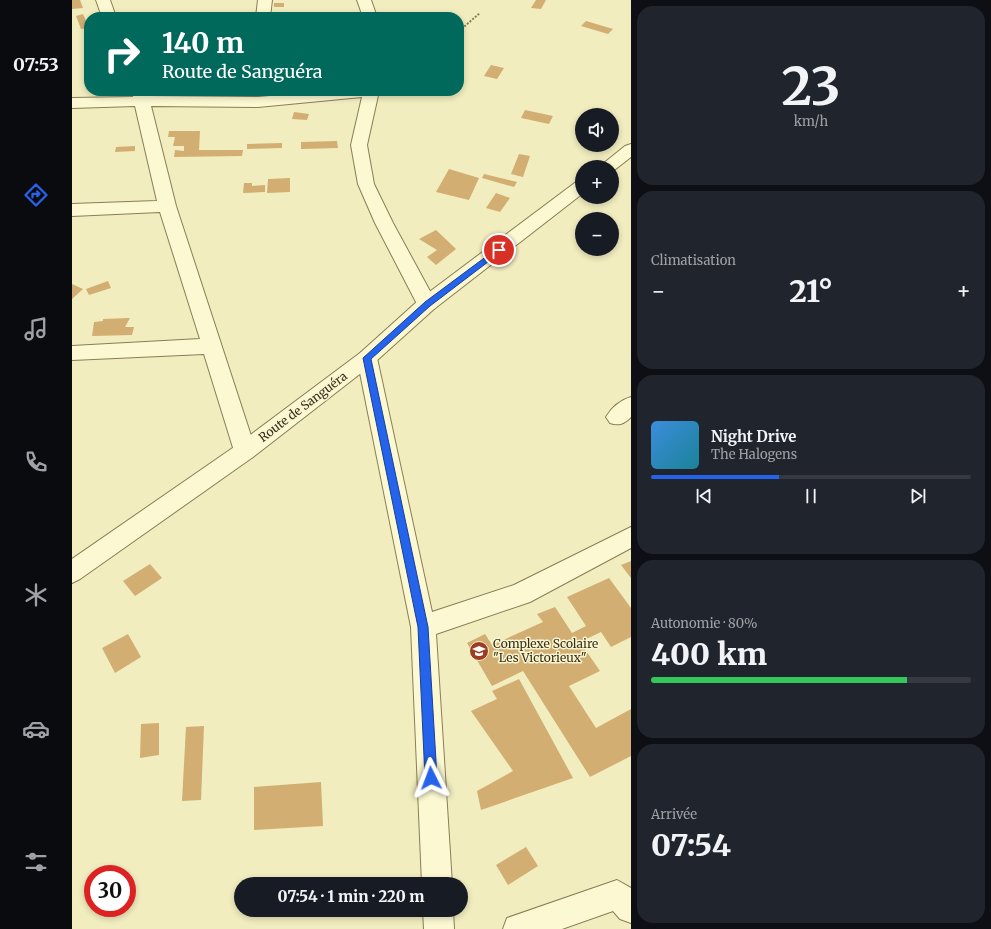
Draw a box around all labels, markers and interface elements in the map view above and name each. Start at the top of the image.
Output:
text: 140 m [162,25,244,61]
icon: right [96,28,148,80]
text: 07:53 [13,53,59,76]
text: 23 [781,54,841,119]
text: Route de Sanguéra [162,60,323,83]
map controls [575,108,619,256]
button: sound [575,108,619,152]
text: km/h [794,113,828,130]
button: + [575,160,619,204]
icon: directions [22,181,50,209]
button: − [575,212,619,256]
pin [482,233,516,267]
icon: arrive [488,239,510,261]
text: Climatisation [651,252,736,269]
text: 21° [789,272,833,310]
text: − [651,277,666,305]
text: + [956,277,971,305]
icon: music [22,315,50,343]
street label: Route de Sanguéra [255,368,350,445]
text: Night Drive [711,427,796,446]
text: The Halogens [711,446,797,463]
icon: phone [22,448,50,476]
icon: previous [693,485,715,507]
icon: pause [800,485,822,507]
icon: next [907,485,929,507]
icon: climate [22,581,50,609]
text: Autonomie · 80% [651,615,757,632]
text: 400 km [651,635,767,673]
place label: Complexe Scolaire "Les Victorieux" [493,636,598,665]
school or university icon: Complexe Scolaire "Les Victorieux" [468,640,490,662]
icon: car [22,715,50,743]
position arrow [410,757,452,799]
text: Arrivée [651,806,697,823]
text: 07:54 [651,826,731,864]
icon: filters [22,848,50,876]
speed limit sign: 30 [84,865,136,917]
text: 07:54 · 1 min · 220 m [278,887,424,906]

